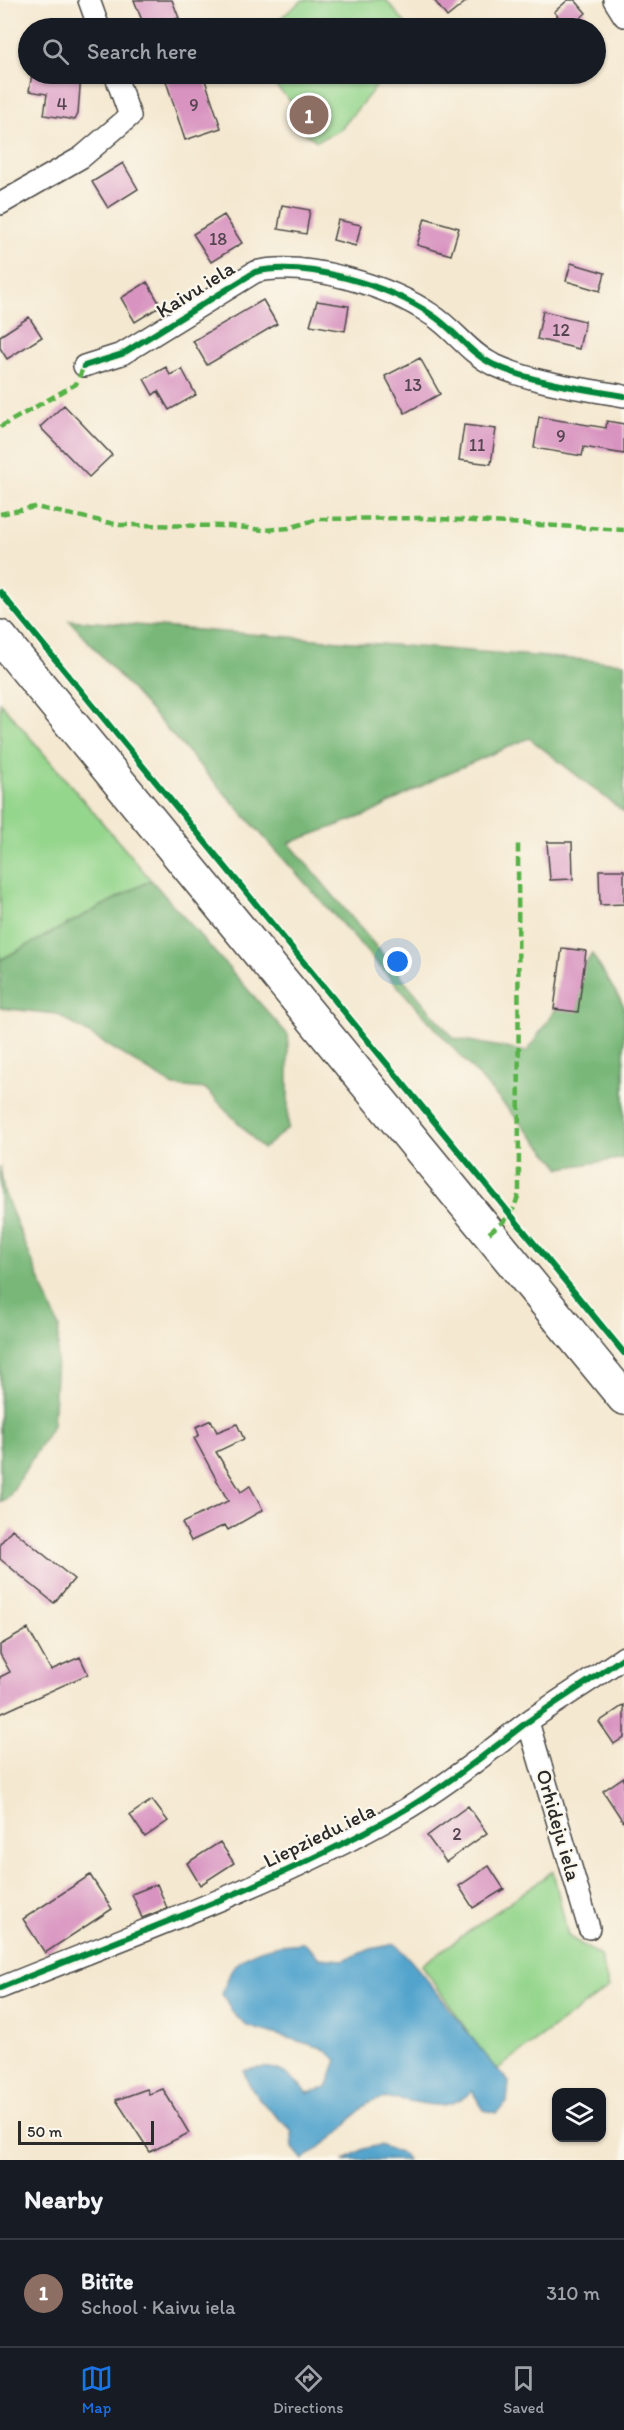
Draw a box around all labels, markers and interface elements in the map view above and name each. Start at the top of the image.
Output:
search box [18,18,606,84]
icon: search [39,35,72,68]
text: Search here [87,38,197,65]
pin: 1 [290,92,328,138]
house number: 4 [57,93,68,115]
house number: 9 [189,94,199,116]
house number: 18 [209,228,227,250]
street label: Kaivu iela [151,255,239,323]
house number: 12 [552,319,570,341]
house number: 13 [404,374,422,396]
house number: 9 [556,425,566,447]
house number: 11 [469,434,485,456]
your location [383,947,412,976]
street label: Orhideju iela [531,1766,587,1884]
street label: Liepziedu iela [259,1797,379,1873]
house number: 2 [452,1823,462,1845]
map controls [552,2088,606,2142]
button: layers [552,2088,606,2142]
scale bar [18,2118,154,2146]
text: 50 m [27,2122,62,2141]
text: Nearby [24,2183,103,2215]
text: Bitīte [81,2268,133,2295]
text: 1 [39,2281,48,2305]
text: 310 m [546,2281,600,2305]
text: School · Kaivu iela [81,2295,236,2319]
tab: Map [80,2362,113,2417]
tab: Directions [273,2362,343,2417]
tab: Saved [503,2362,544,2417]

